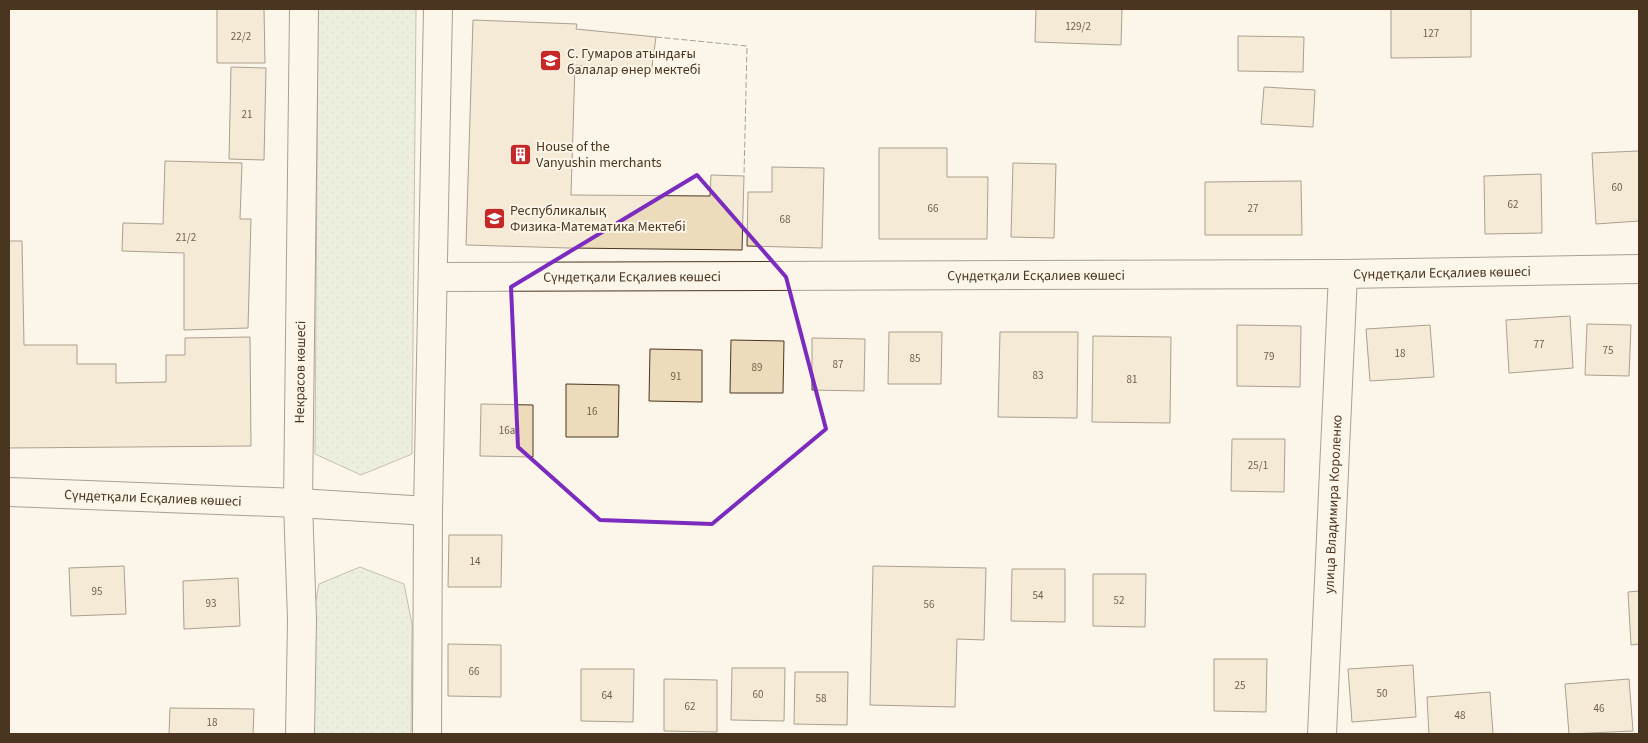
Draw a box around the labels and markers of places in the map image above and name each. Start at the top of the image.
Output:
place label: С. Гумаров атындағы балалар өнер мектебі [567,44,701,80]
school or university icon: С. Гумаров атындағы балалар өнер мектебі [539,49,563,73]
place label: House of the Vanyushin merchants [536,137,662,173]
building icon: House of the Vanyushin merchants [508,142,532,166]
place label: Республикалық Физика-Математика Мектебі [510,201,686,237]
school or university icon: Республикалық Физика-Математика Мектебі [482,206,506,230]

